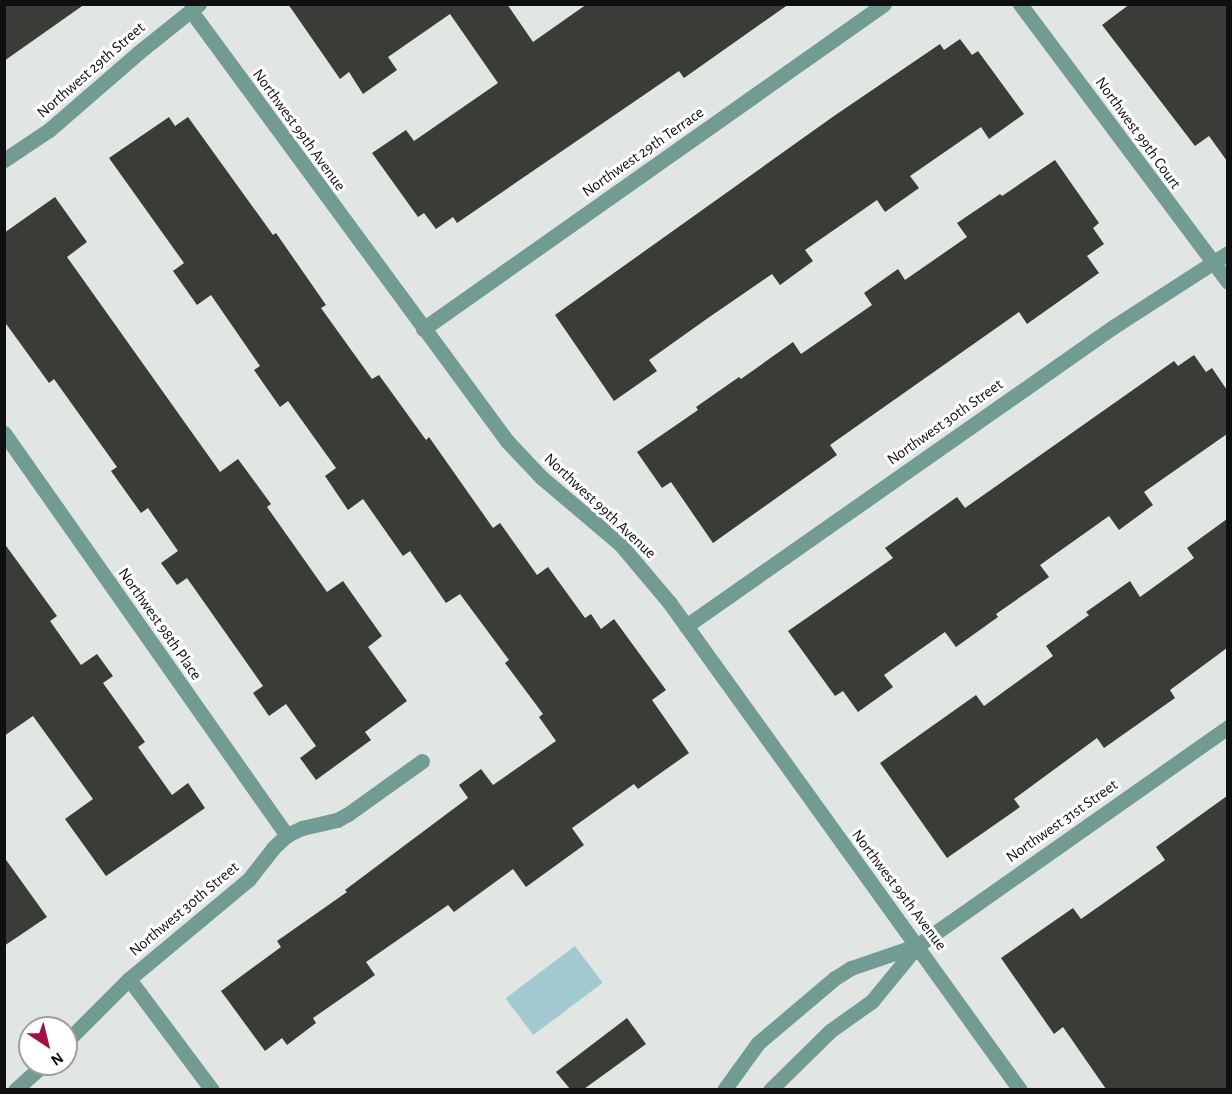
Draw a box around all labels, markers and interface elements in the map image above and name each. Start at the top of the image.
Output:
street label: Northwest 29th Street [33,18,149,122]
street label: Northwest 99th Avenue [248,65,350,195]
street label: Northwest 99th Court [1091,73,1185,193]
street label: Northwest 29th Terrace [578,103,708,201]
street label: Northwest 30th Street [883,375,1007,469]
street label: Northwest 99th Avenue [540,449,660,563]
street label: Northwest 98th Place [114,564,206,684]
street label: Northwest 31st Street [1003,775,1121,867]
street label: Northwest 99th Avenue [847,826,951,954]
street label: Northwest 30th Street [125,858,243,960]
north arrow [18,1016,78,1076]
text: N [48,1049,66,1069]

